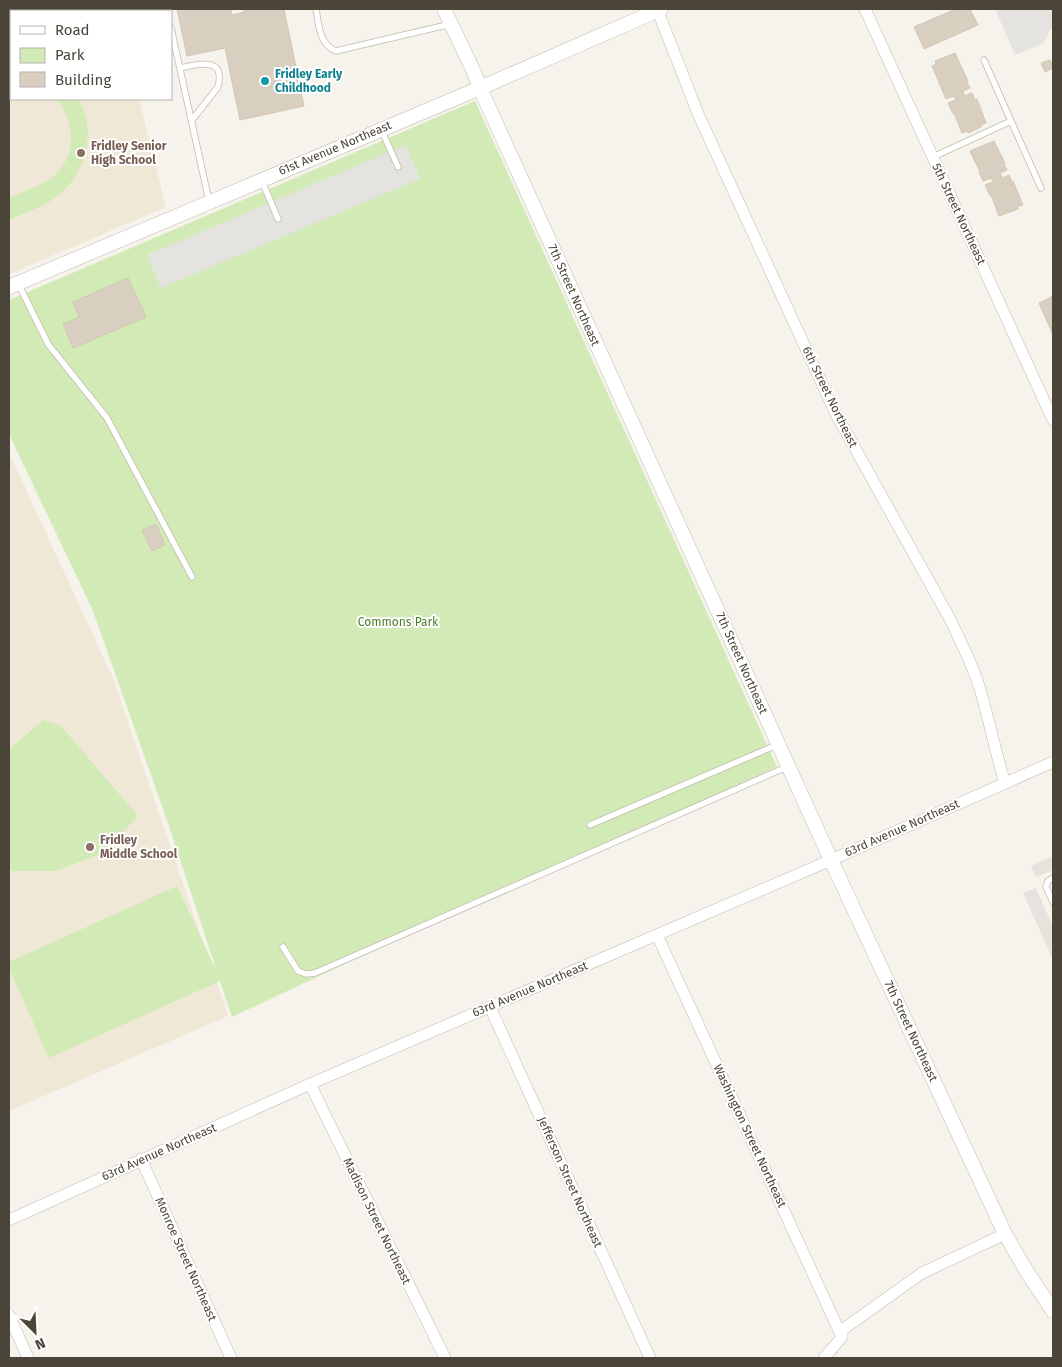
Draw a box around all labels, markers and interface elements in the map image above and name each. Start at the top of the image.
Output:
legend [10,10,172,100]
text: Road [55,21,90,39]
text: Park [55,46,85,64]
place label: Fridley Early Childhood [275,67,343,95]
text: Building [55,71,111,89]
marker: Fridley Early Childhood [259,75,271,87]
street label: 61st Avenue Northeast [277,118,394,178]
place label: Fridley Senior High School [91,139,167,167]
marker: Fridley Senior High School [75,147,87,159]
street label: 5th Street Northeast [929,161,989,267]
street label: 7th Street Northeast [545,242,603,349]
street label: 6th Street Northeast [799,344,861,450]
street label: 7th Street Northeast [713,610,771,717]
park label: Commons Park [358,615,439,629]
street label: 63rd Avenue Northeast [843,796,962,860]
place label: Fridley Middle School [100,833,178,861]
marker: Fridley Middle School [84,841,96,853]
street label: 63rd Avenue Northeast [470,958,590,1020]
street label: 7th Street Northeast [882,978,941,1084]
street label: Washington Street Northeast [711,1062,790,1210]
street label: Jefferson Street Northeast [535,1114,605,1250]
street label: 63rd Avenue Northeast [100,1120,219,1184]
street label: Madison Street Northeast [340,1155,414,1287]
street label: Monroe Street Northeast [152,1195,220,1324]
north arrow [10,1307,60,1357]
text: N [32,1334,48,1353]

